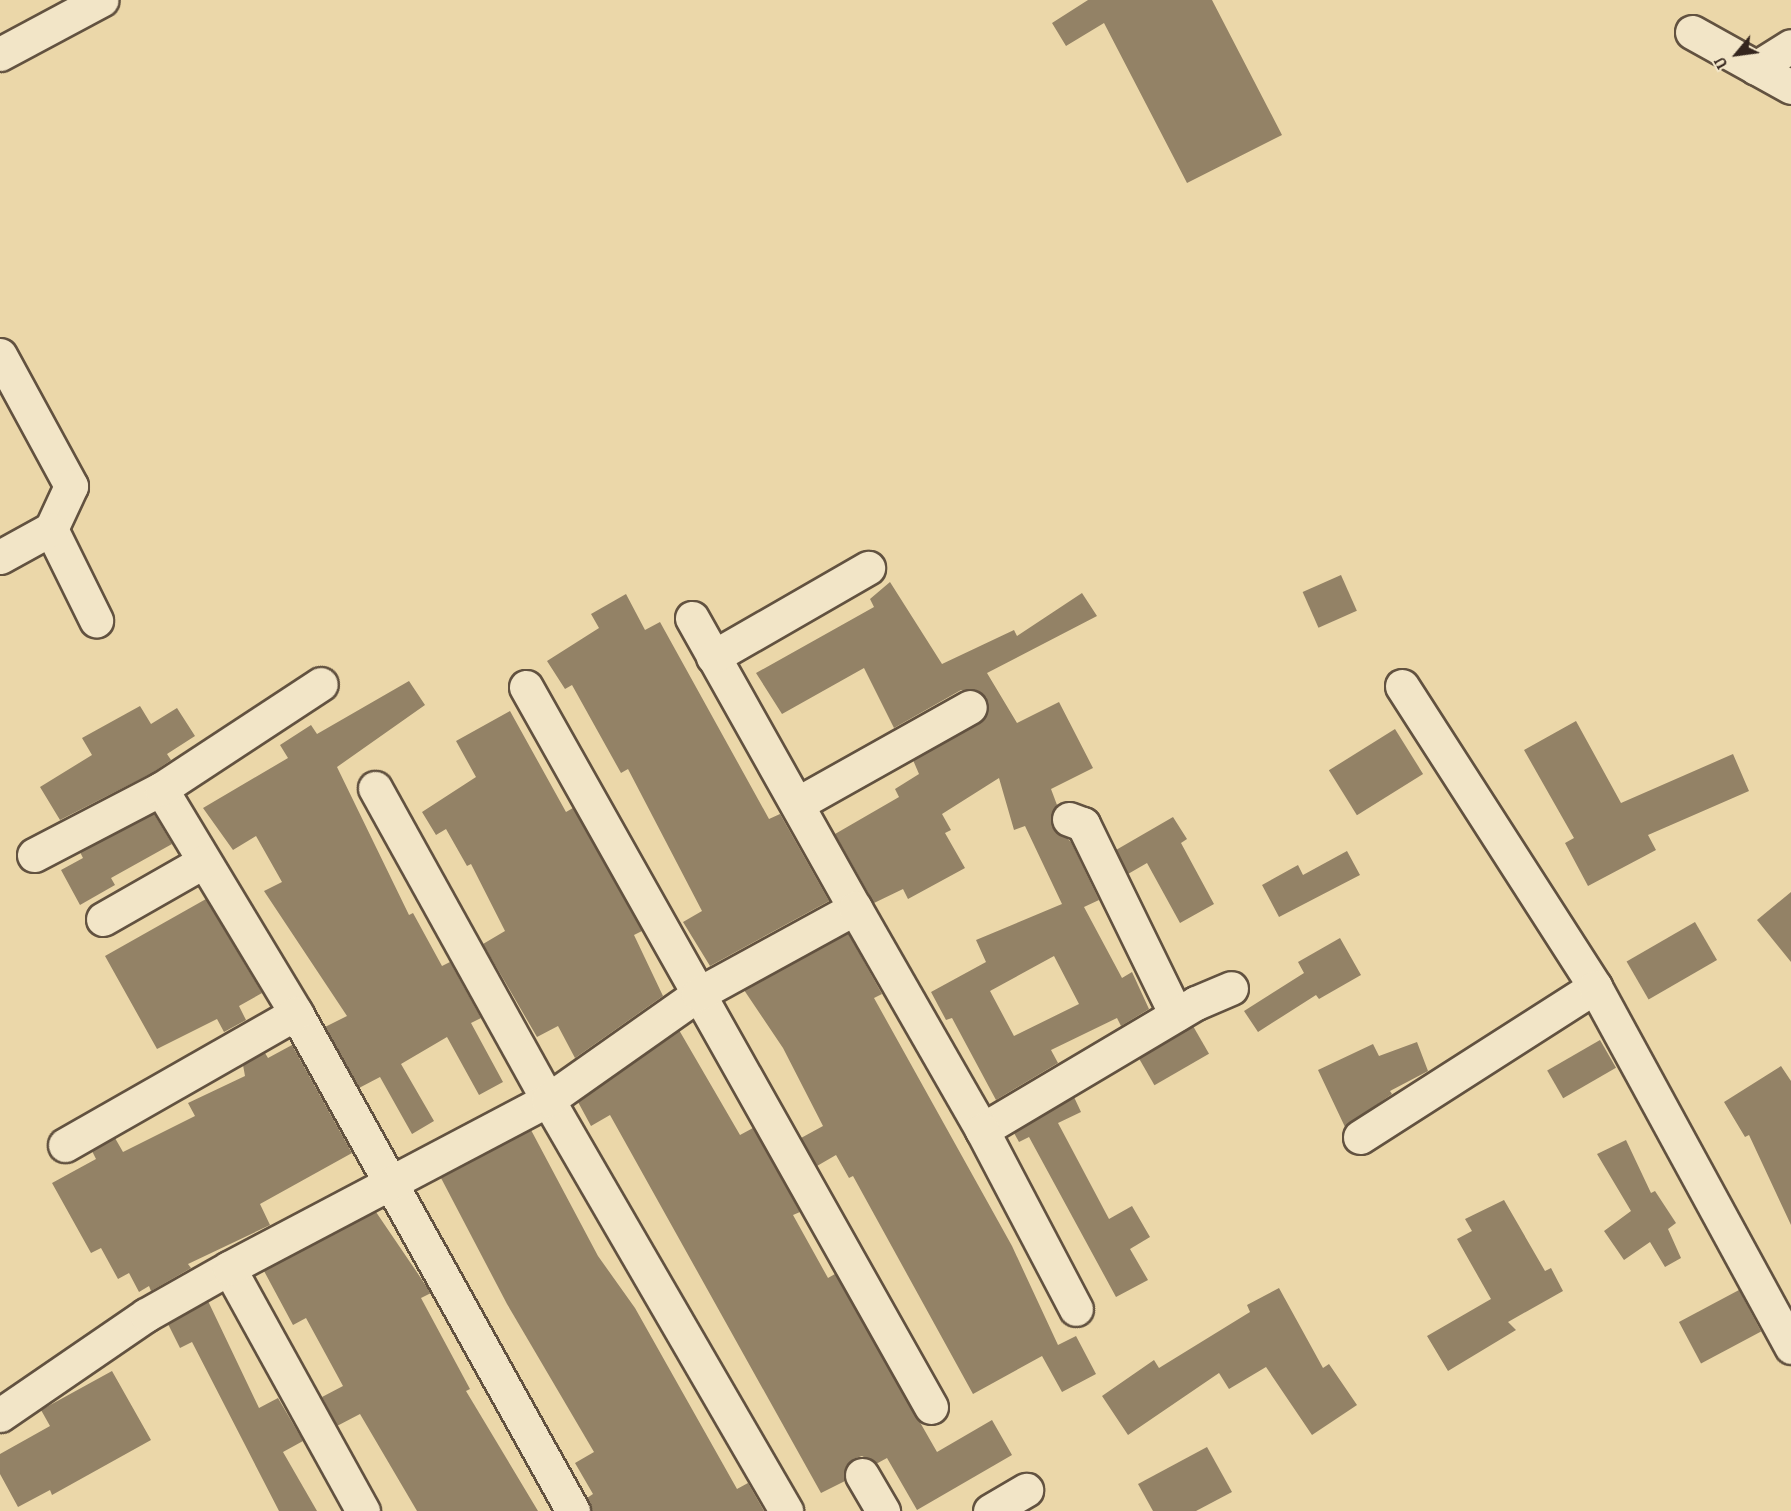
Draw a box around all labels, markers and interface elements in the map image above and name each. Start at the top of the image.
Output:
north arrow [1707,24,1767,84]
text: U [1709,53,1733,73]

